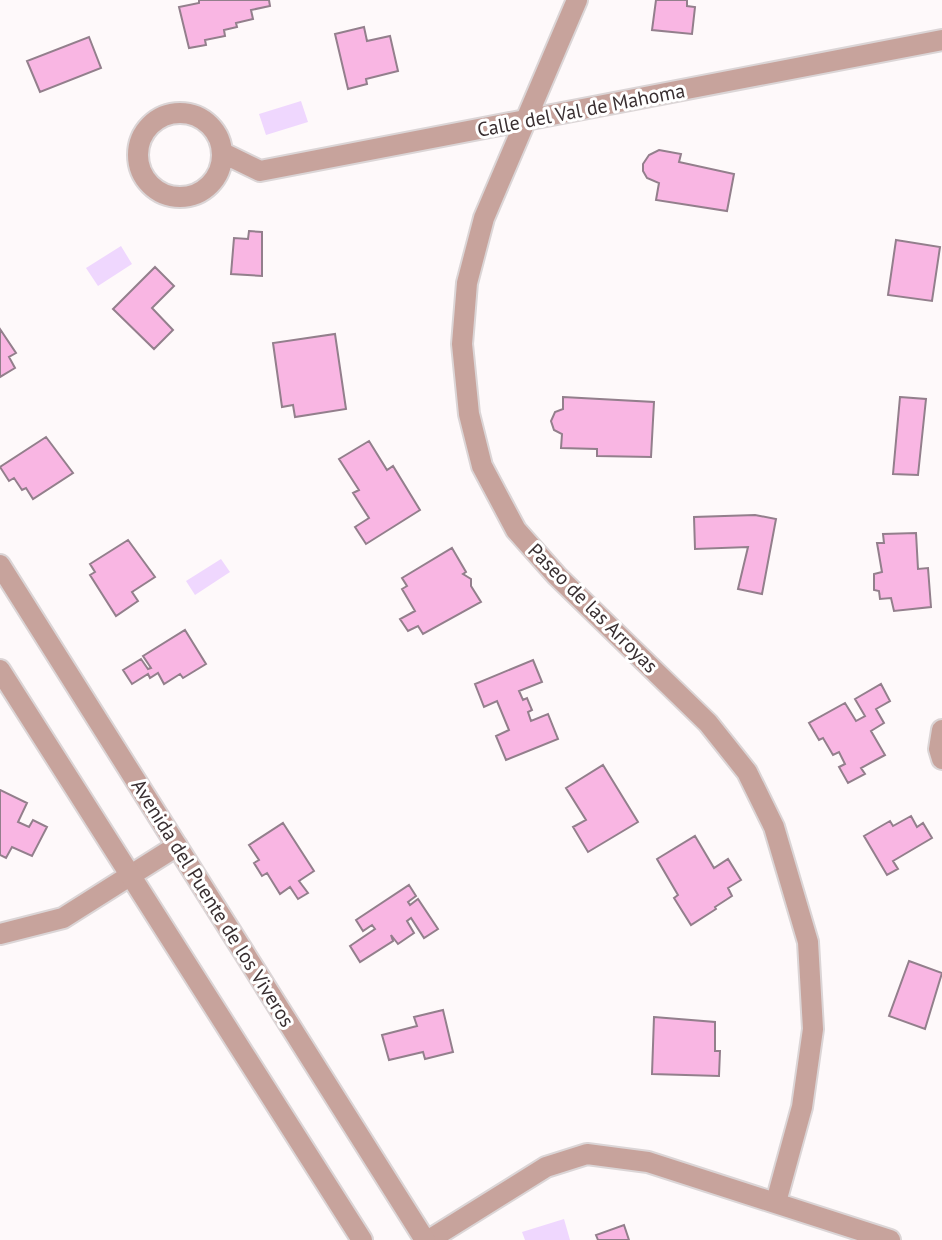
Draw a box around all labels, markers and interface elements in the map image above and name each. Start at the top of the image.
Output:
street label: Calle del Val de Mahoma [475,77,687,143]
street label: Paseo de las Arroyas [522,537,664,679]
street label: Avenida del Puente de los Viveros [126,774,300,1032]

